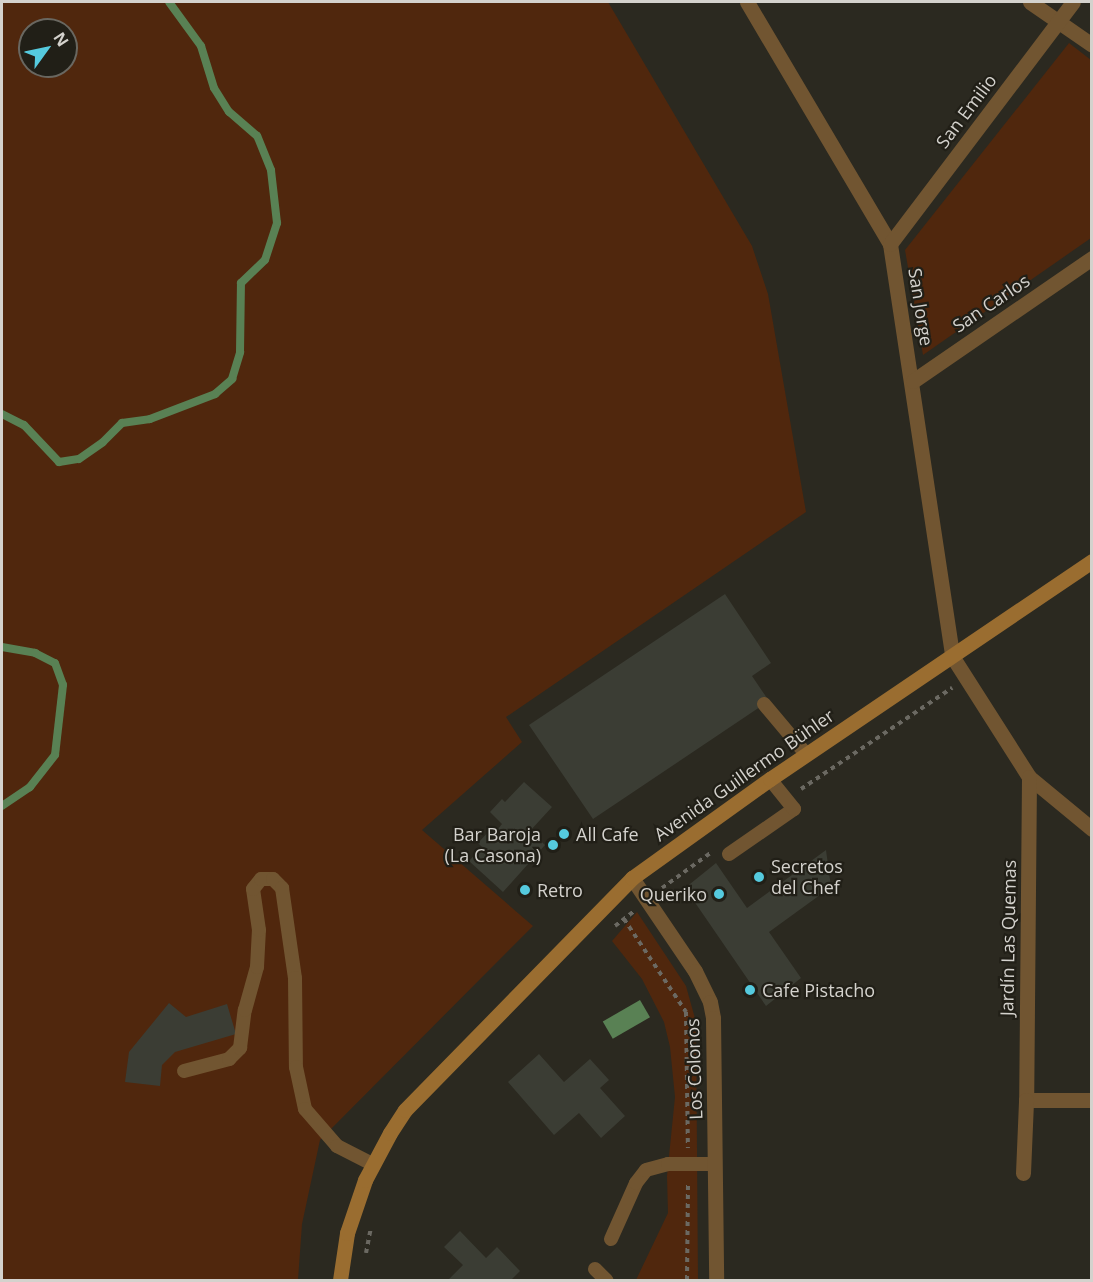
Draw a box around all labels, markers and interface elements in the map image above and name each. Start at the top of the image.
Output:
north arrow [18,18,78,78]
text: N [49,28,74,51]
street label: San Emilio [931,70,1001,152]
street label: San Jorge [904,267,938,347]
street label: San Carlos [948,269,1034,337]
street label: Avenida Guillermo Bühler [650,705,838,845]
place label: All Cafe [576,823,639,845]
place label: Bar Baroja (La Casona) [445,824,541,866]
marker: All Cafe [557,827,571,841]
marker: Bar Baroja (La Casona) [546,838,560,852]
place label: Secretos del Chef [771,856,843,898]
street label: Jardín Las Quemas [996,860,1020,1016]
marker: Secretos del Chef [752,870,766,884]
place label: Retro [537,879,583,901]
marker: Retro [518,883,532,897]
place label: Queriko [640,883,707,905]
marker: Queriko [712,887,726,901]
place label: Cafe Pistacho [762,979,875,1001]
marker: Cafe Pistacho [743,983,757,997]
street label: Los Colonos [681,1018,707,1120]

